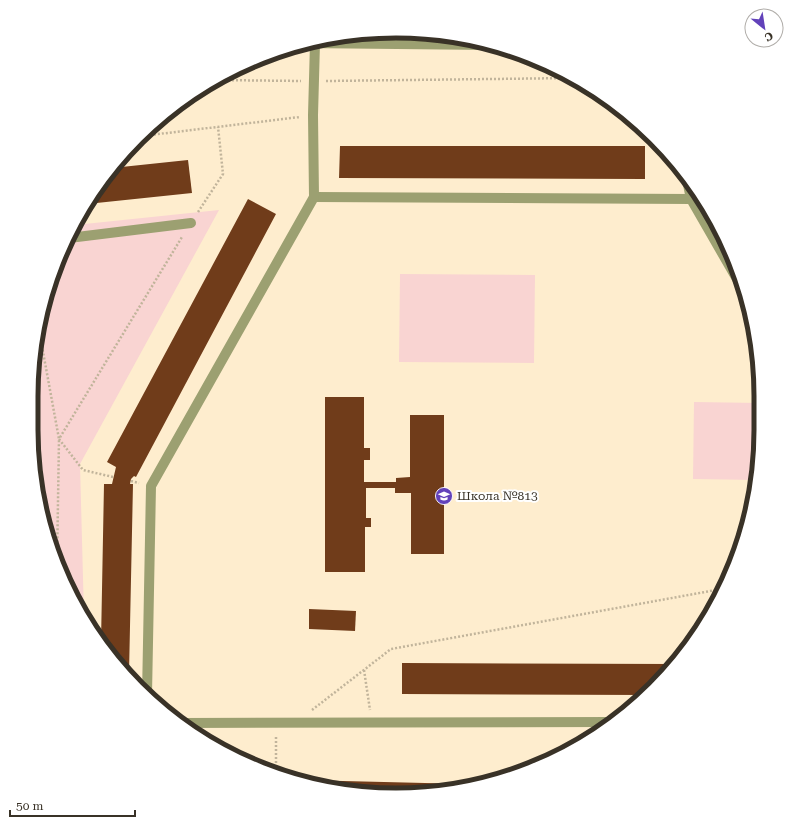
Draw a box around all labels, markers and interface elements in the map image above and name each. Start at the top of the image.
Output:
north arrow [744,8,784,48]
text: С [762,29,775,44]
school or university icon: Школа №813 [434,486,454,506]
place label: Школа №813 [457,489,538,503]
scale bar [10,792,135,818]
text: 50 m [16,799,43,813]

